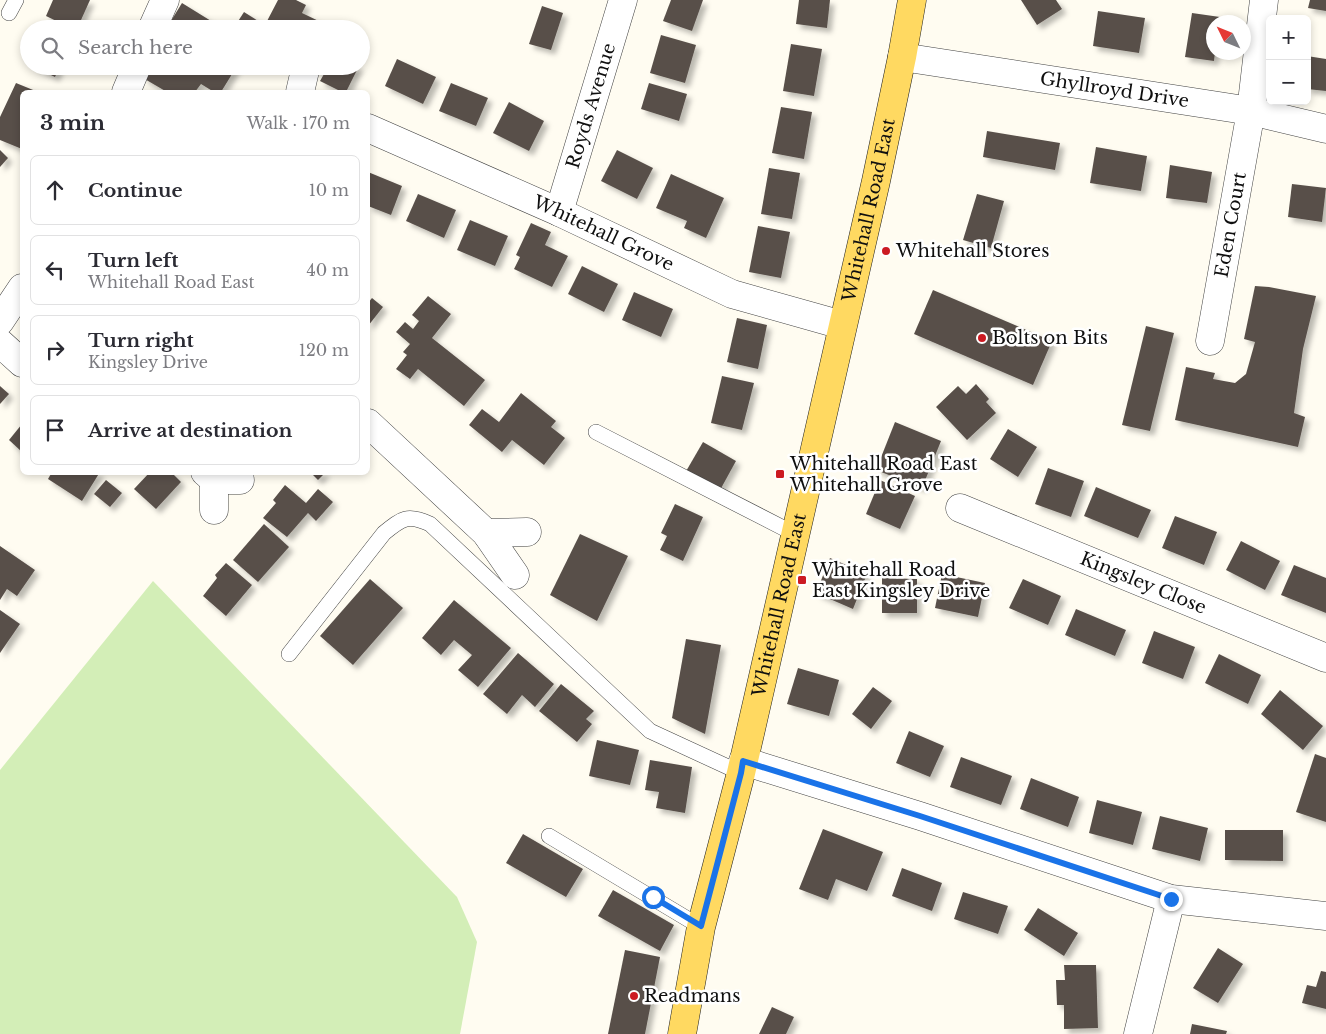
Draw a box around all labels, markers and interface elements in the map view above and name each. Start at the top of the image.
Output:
north arrow [1206,15,1251,60]
map controls [1266,15,1311,105]
button: + [1266,15,1311,60]
search box [20,20,370,75]
icon: search [38,34,66,62]
text: Search here [78,36,193,59]
street label: Royds Avenue [562,40,620,171]
button: − [1266,60,1311,105]
street label: Ghyllroyd Drive [1038,67,1191,112]
text: 3 min [40,110,105,136]
text: Walk · 170 m [247,113,350,133]
street label: Whitehall Road East [838,116,900,305]
street label: Eden Court [1211,170,1251,279]
icon: ahead [41,176,69,204]
text: Continue [88,179,183,202]
text: 10 m [309,180,349,200]
street label: Whitehall Grove [529,191,677,276]
place label: Whitehall Stores [895,240,1049,262]
marker: Whitehall Stores [880,245,892,257]
text: Turn left [88,249,179,272]
icon: left [41,256,69,284]
text: 40 m [306,260,349,280]
text: Whitehall Road East [88,272,255,292]
place label: Bolts on Bits [992,327,1108,349]
text: Turn right [88,329,194,352]
marker: Bolts on Bits [976,332,988,344]
icon: right [41,336,69,364]
text: 120 m [299,340,349,360]
text: Kingsley Drive [88,352,208,372]
icon: arrive [41,416,69,444]
text: Arrive at destination [88,419,292,442]
place label: Whitehall Road East Whitehall Grove [789,453,978,496]
marker: Whitehall Road East Whitehall Grove [774,468,786,480]
street label: Whitehall Road East [747,511,811,700]
street label: Kingsley Close [1077,547,1209,619]
place label: Whitehall Road East Kingsley Drive [811,559,990,602]
marker: Whitehall Road East Kingsley Drive [796,574,808,586]
route start [642,886,665,909]
route end [1160,888,1183,911]
place label: Readmans [644,985,740,1007]
marker: Readmans [628,990,640,1002]

